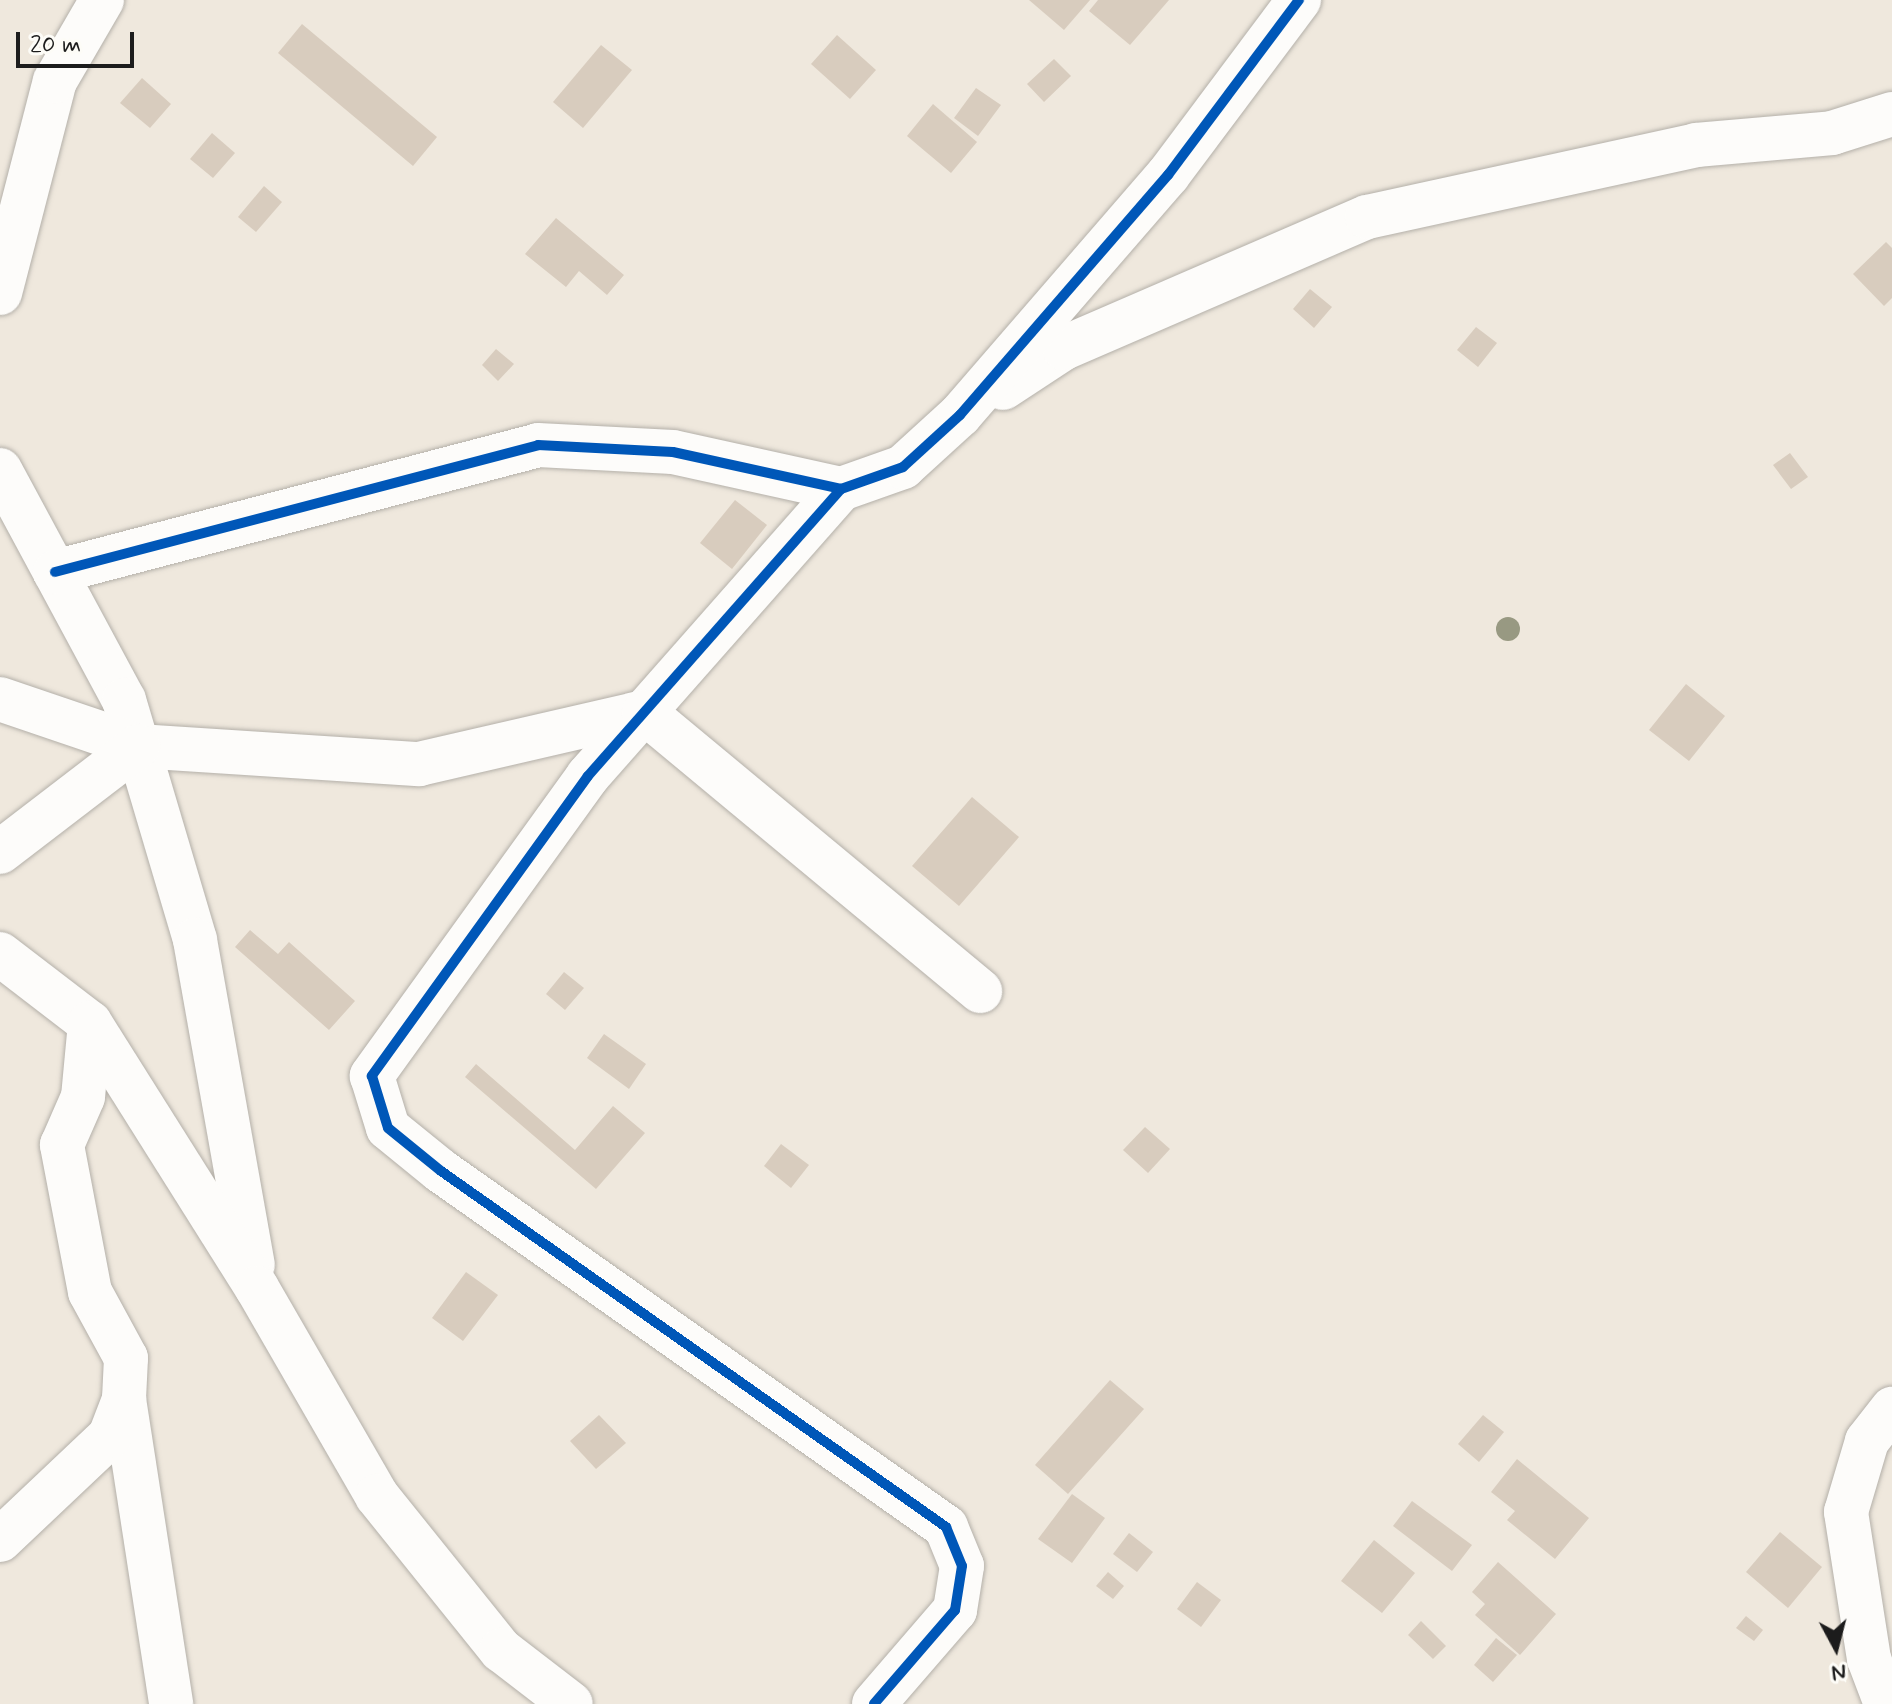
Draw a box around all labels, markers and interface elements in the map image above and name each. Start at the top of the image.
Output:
scale bar [20,16,138,66]
text: 20 m [30,30,81,61]
north arrow [1796,1608,1876,1688]
text: N [1830,1657,1848,1687]

